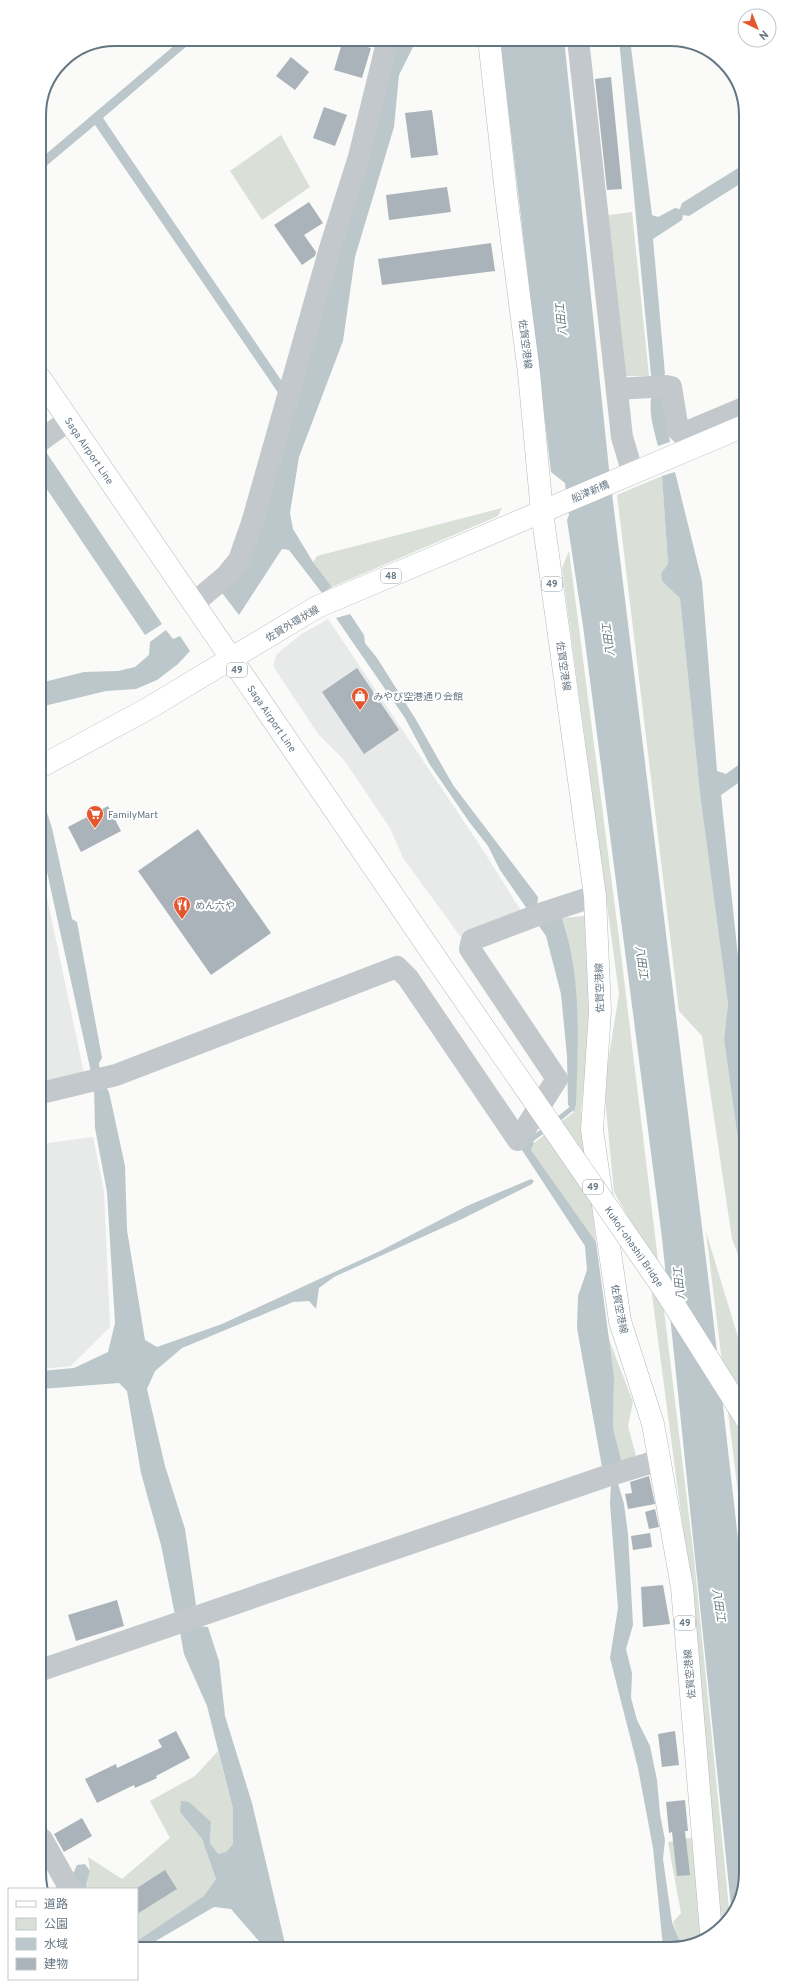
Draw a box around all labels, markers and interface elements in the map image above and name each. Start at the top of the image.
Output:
north arrow [737,8,777,48]
text: N [755,27,771,42]
water label: 八田江 [553,302,571,337]
street label: 佐賀空港線 [515,319,534,370]
street label: Saga Airport Line [61,416,116,488]
street label: 船津新橋 [570,479,612,506]
road number: 48 [381,569,401,583]
road number: 49 [542,577,562,591]
street label: 佐賀外環状線 [264,603,322,645]
water label: 八田江 [600,622,618,657]
street label: 佐賀空港線 [553,641,572,692]
road number: 49 [227,663,247,677]
street label: Saga Airport Line [243,683,298,755]
shop icon: みやび空港通り会館 [350,686,370,711]
place label: みやび空港通り会館 [373,691,463,704]
supermarket icon: FamilyMart [85,804,105,829]
place label: FamilyMart [108,809,158,822]
restaurant icon: めん六や [172,895,192,920]
place label: めん六や [195,900,235,913]
water label: 八田江 [632,945,650,980]
street label: 佐賀空港線 [593,963,608,1013]
road number: 49 [583,1180,603,1194]
street label: Kuko(-ohashi) Bridge [601,1204,666,1290]
water label: 八田江 [671,1266,689,1301]
street label: 佐賀空港線 [607,1284,630,1335]
water label: 八田江 [709,1588,728,1624]
road number: 49 [675,1616,695,1630]
street label: 佐賀空港線 [682,1648,699,1699]
legend [8,1888,138,1980]
text: 道路 [44,1897,68,1913]
text: 公園 [44,1917,68,1933]
text: 水域 [44,1937,68,1953]
text: 建物 [44,1957,68,1973]

